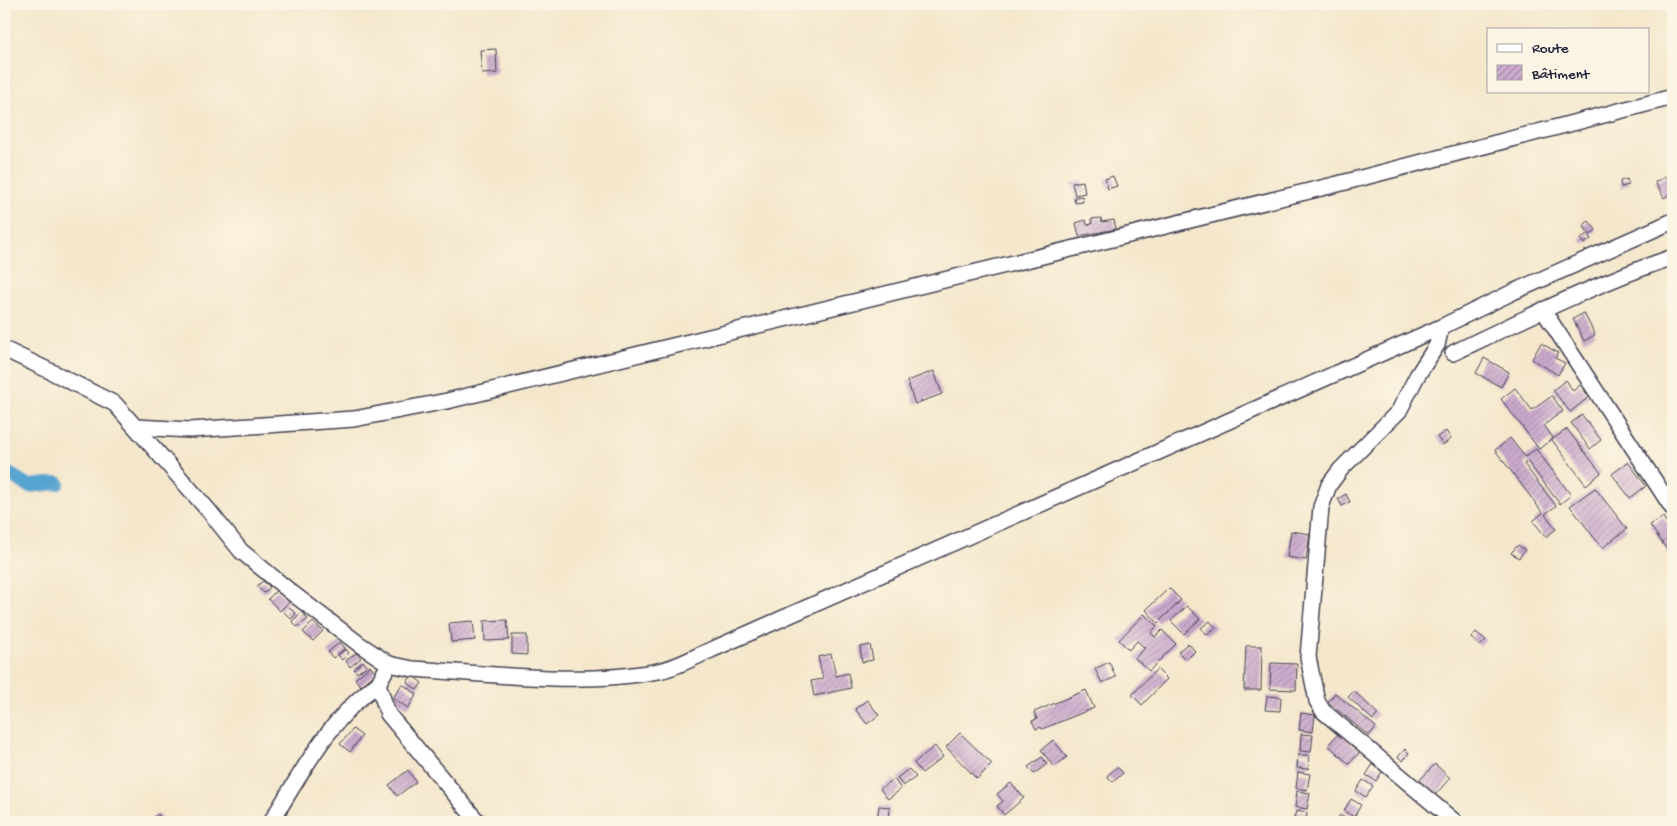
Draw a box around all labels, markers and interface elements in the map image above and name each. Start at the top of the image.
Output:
legend [1487,28,1650,92]
text: Route [1532,40,1569,58]
text: Bâtiment [1531,66,1591,84]

